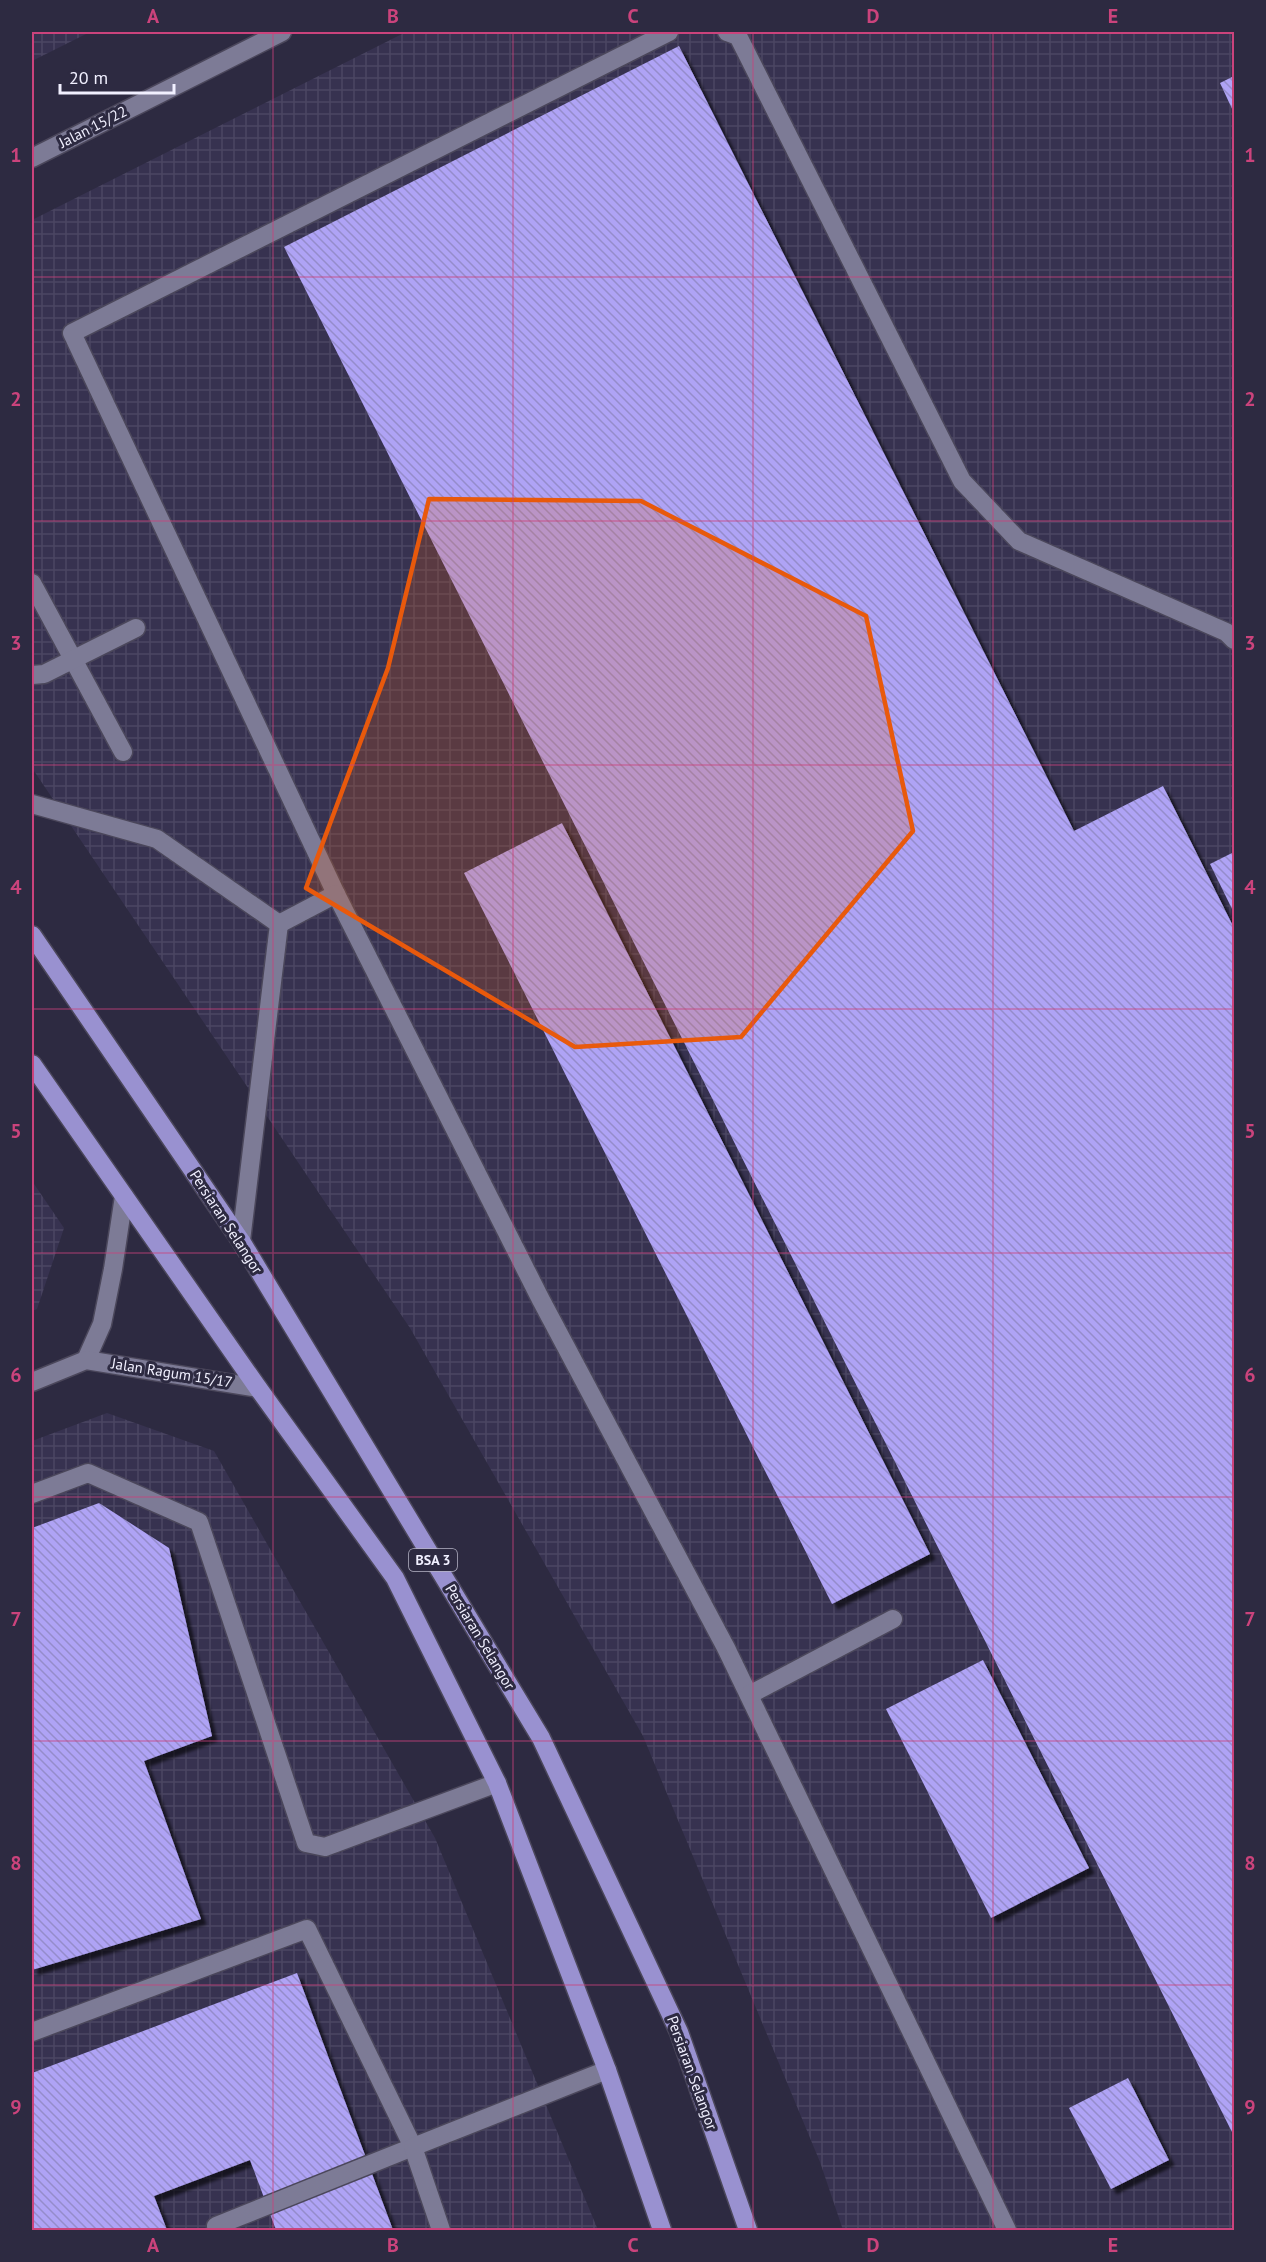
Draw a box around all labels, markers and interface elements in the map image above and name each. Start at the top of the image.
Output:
text: A [147,3,160,29]
text: B [387,3,399,29]
text: C [627,3,639,29]
text: D [867,3,880,29]
text: E [1108,3,1118,29]
scale bar [60,57,174,95]
text: 20 m [69,66,108,89]
street label: Jalan 15/22 [55,101,130,152]
text: 1 [10,142,22,168]
text: 1 [1244,142,1256,168]
text: 2 [10,386,22,412]
text: 2 [1244,386,1256,412]
text: 3 [10,630,22,656]
text: 3 [1244,630,1256,656]
text: 4 [10,874,22,900]
text: 4 [1244,874,1256,900]
text: 5 [10,1118,22,1144]
text: 5 [1244,1118,1256,1144]
street label: Persiaran Selangor [186,1166,267,1277]
street label: Jalan Ragum 15/17 [109,1353,234,1391]
text: 6 [10,1362,22,1388]
text: 6 [1244,1362,1256,1388]
road number: BSA 3 [409,1549,457,1571]
street label: Persiaran Selangor [441,1580,519,1693]
text: 7 [10,1606,22,1632]
text: 7 [1244,1606,1256,1632]
text: 8 [10,1850,22,1876]
text: 8 [1244,1850,1256,1876]
street label: Persiaran Selangor [663,2013,722,2132]
text: 9 [10,2094,22,2120]
text: 9 [1244,2094,1256,2120]
text: A [147,2232,160,2258]
text: B [387,2232,399,2258]
text: C [627,2232,639,2258]
text: D [867,2232,880,2258]
text: E [1108,2232,1118,2258]

